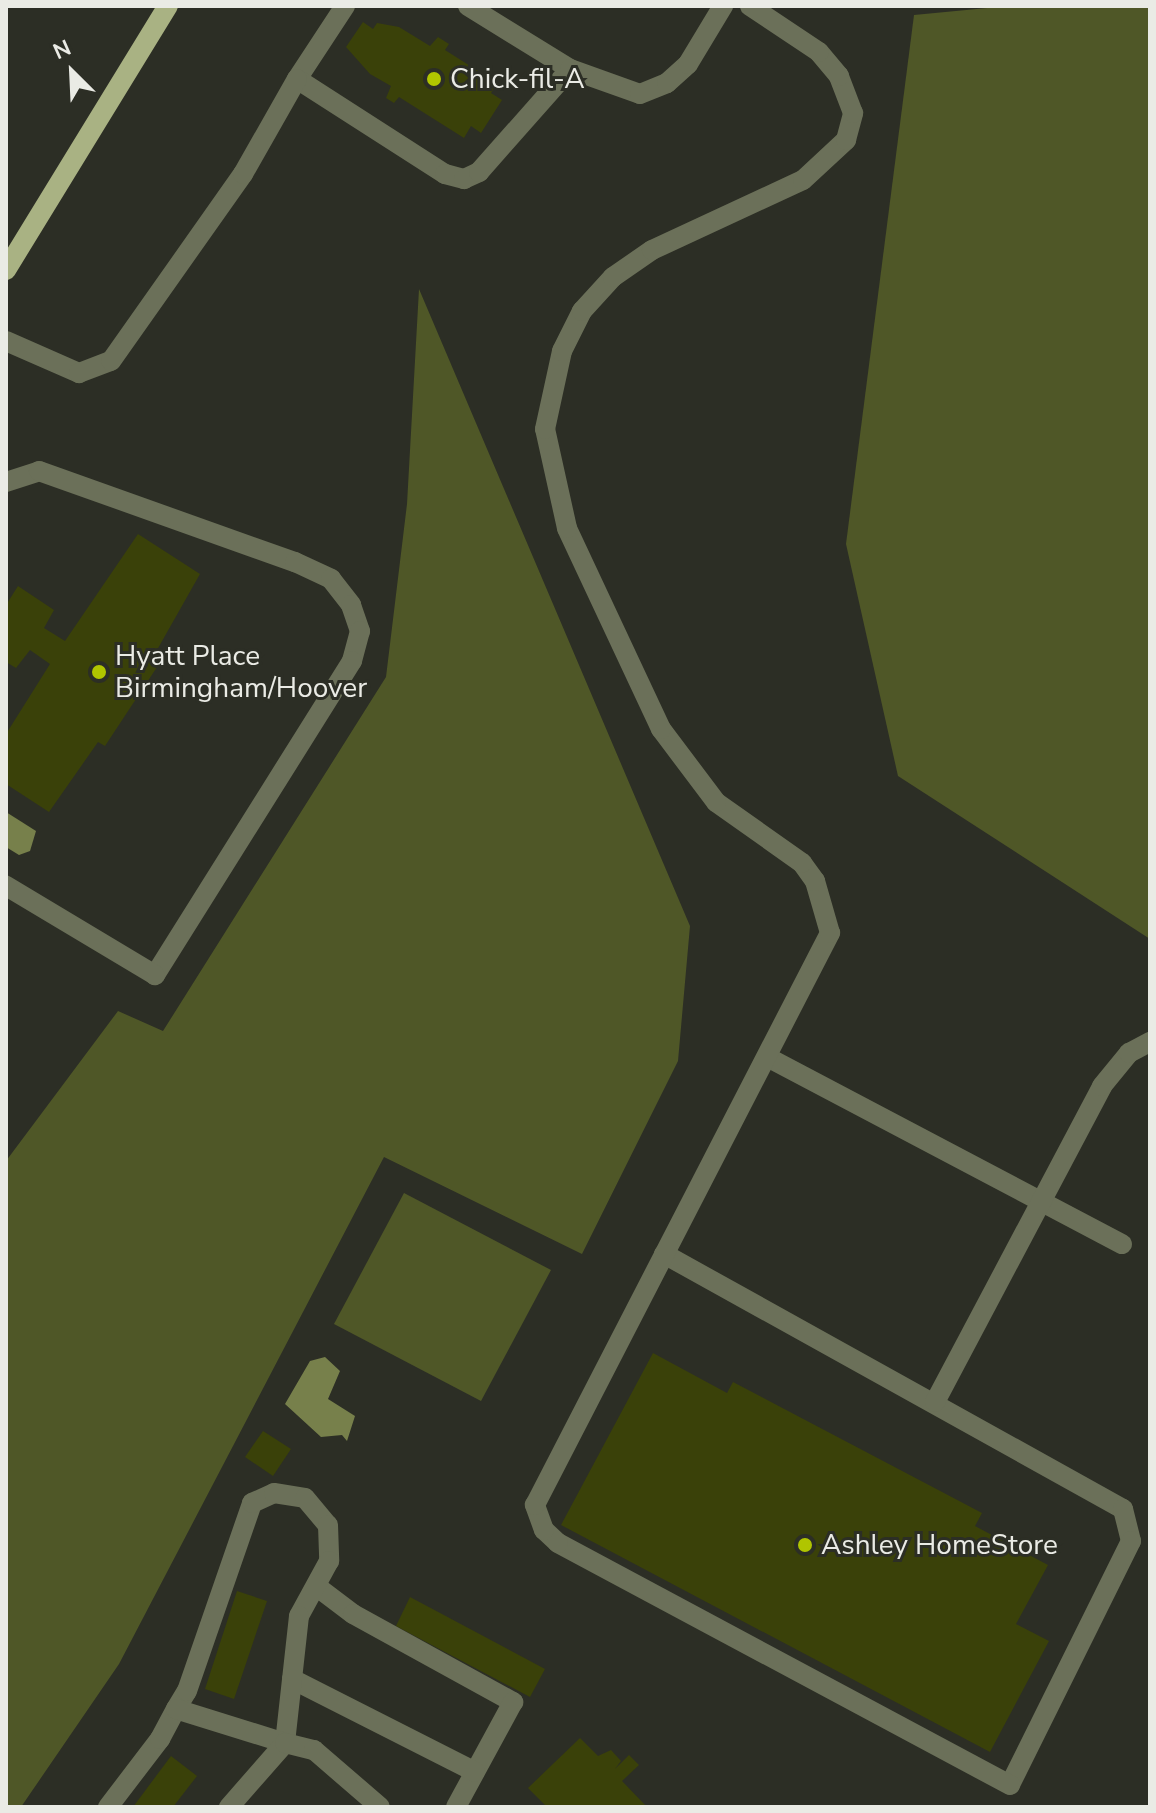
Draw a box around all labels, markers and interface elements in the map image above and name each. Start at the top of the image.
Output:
north arrow [32,32,112,112]
text: N [49,33,76,67]
place label: Chick-fil-A [450,62,585,96]
marker: Chick-fil-A [425,70,443,88]
place label: Hyatt Place Birmingham/Hoover [115,639,367,705]
marker: Hyatt Place Birmingham/Hoover [90,663,108,681]
place label: Ashley HomeStore [821,1528,1058,1562]
marker: Ashley HomeStore [796,1536,814,1554]

